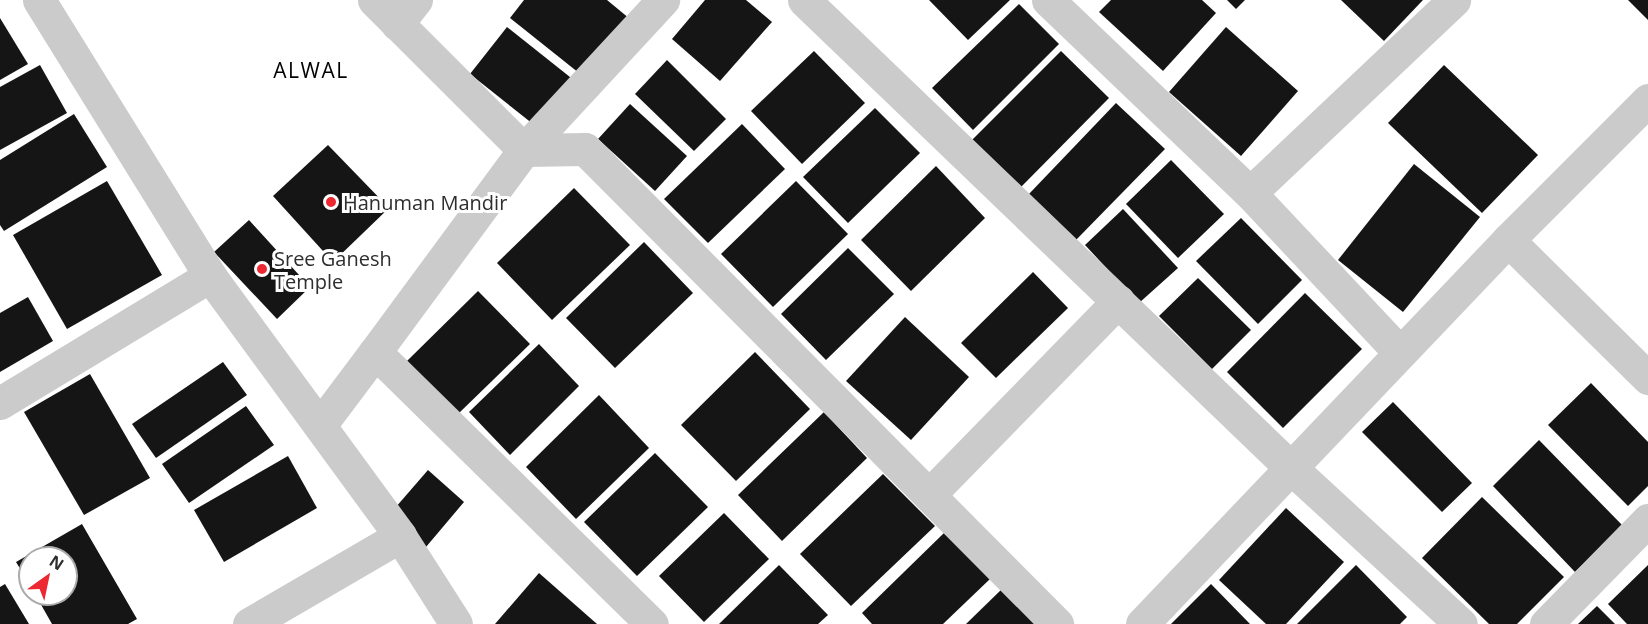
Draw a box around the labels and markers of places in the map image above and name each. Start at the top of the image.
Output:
place label: Hanuman Mandir [343,190,507,214]
marker: Hanuman Mandir [324,195,338,209]
place label: Sree Ganesh Temple [274,246,392,293]
marker: Sree Ganesh Temple [255,262,269,276]

